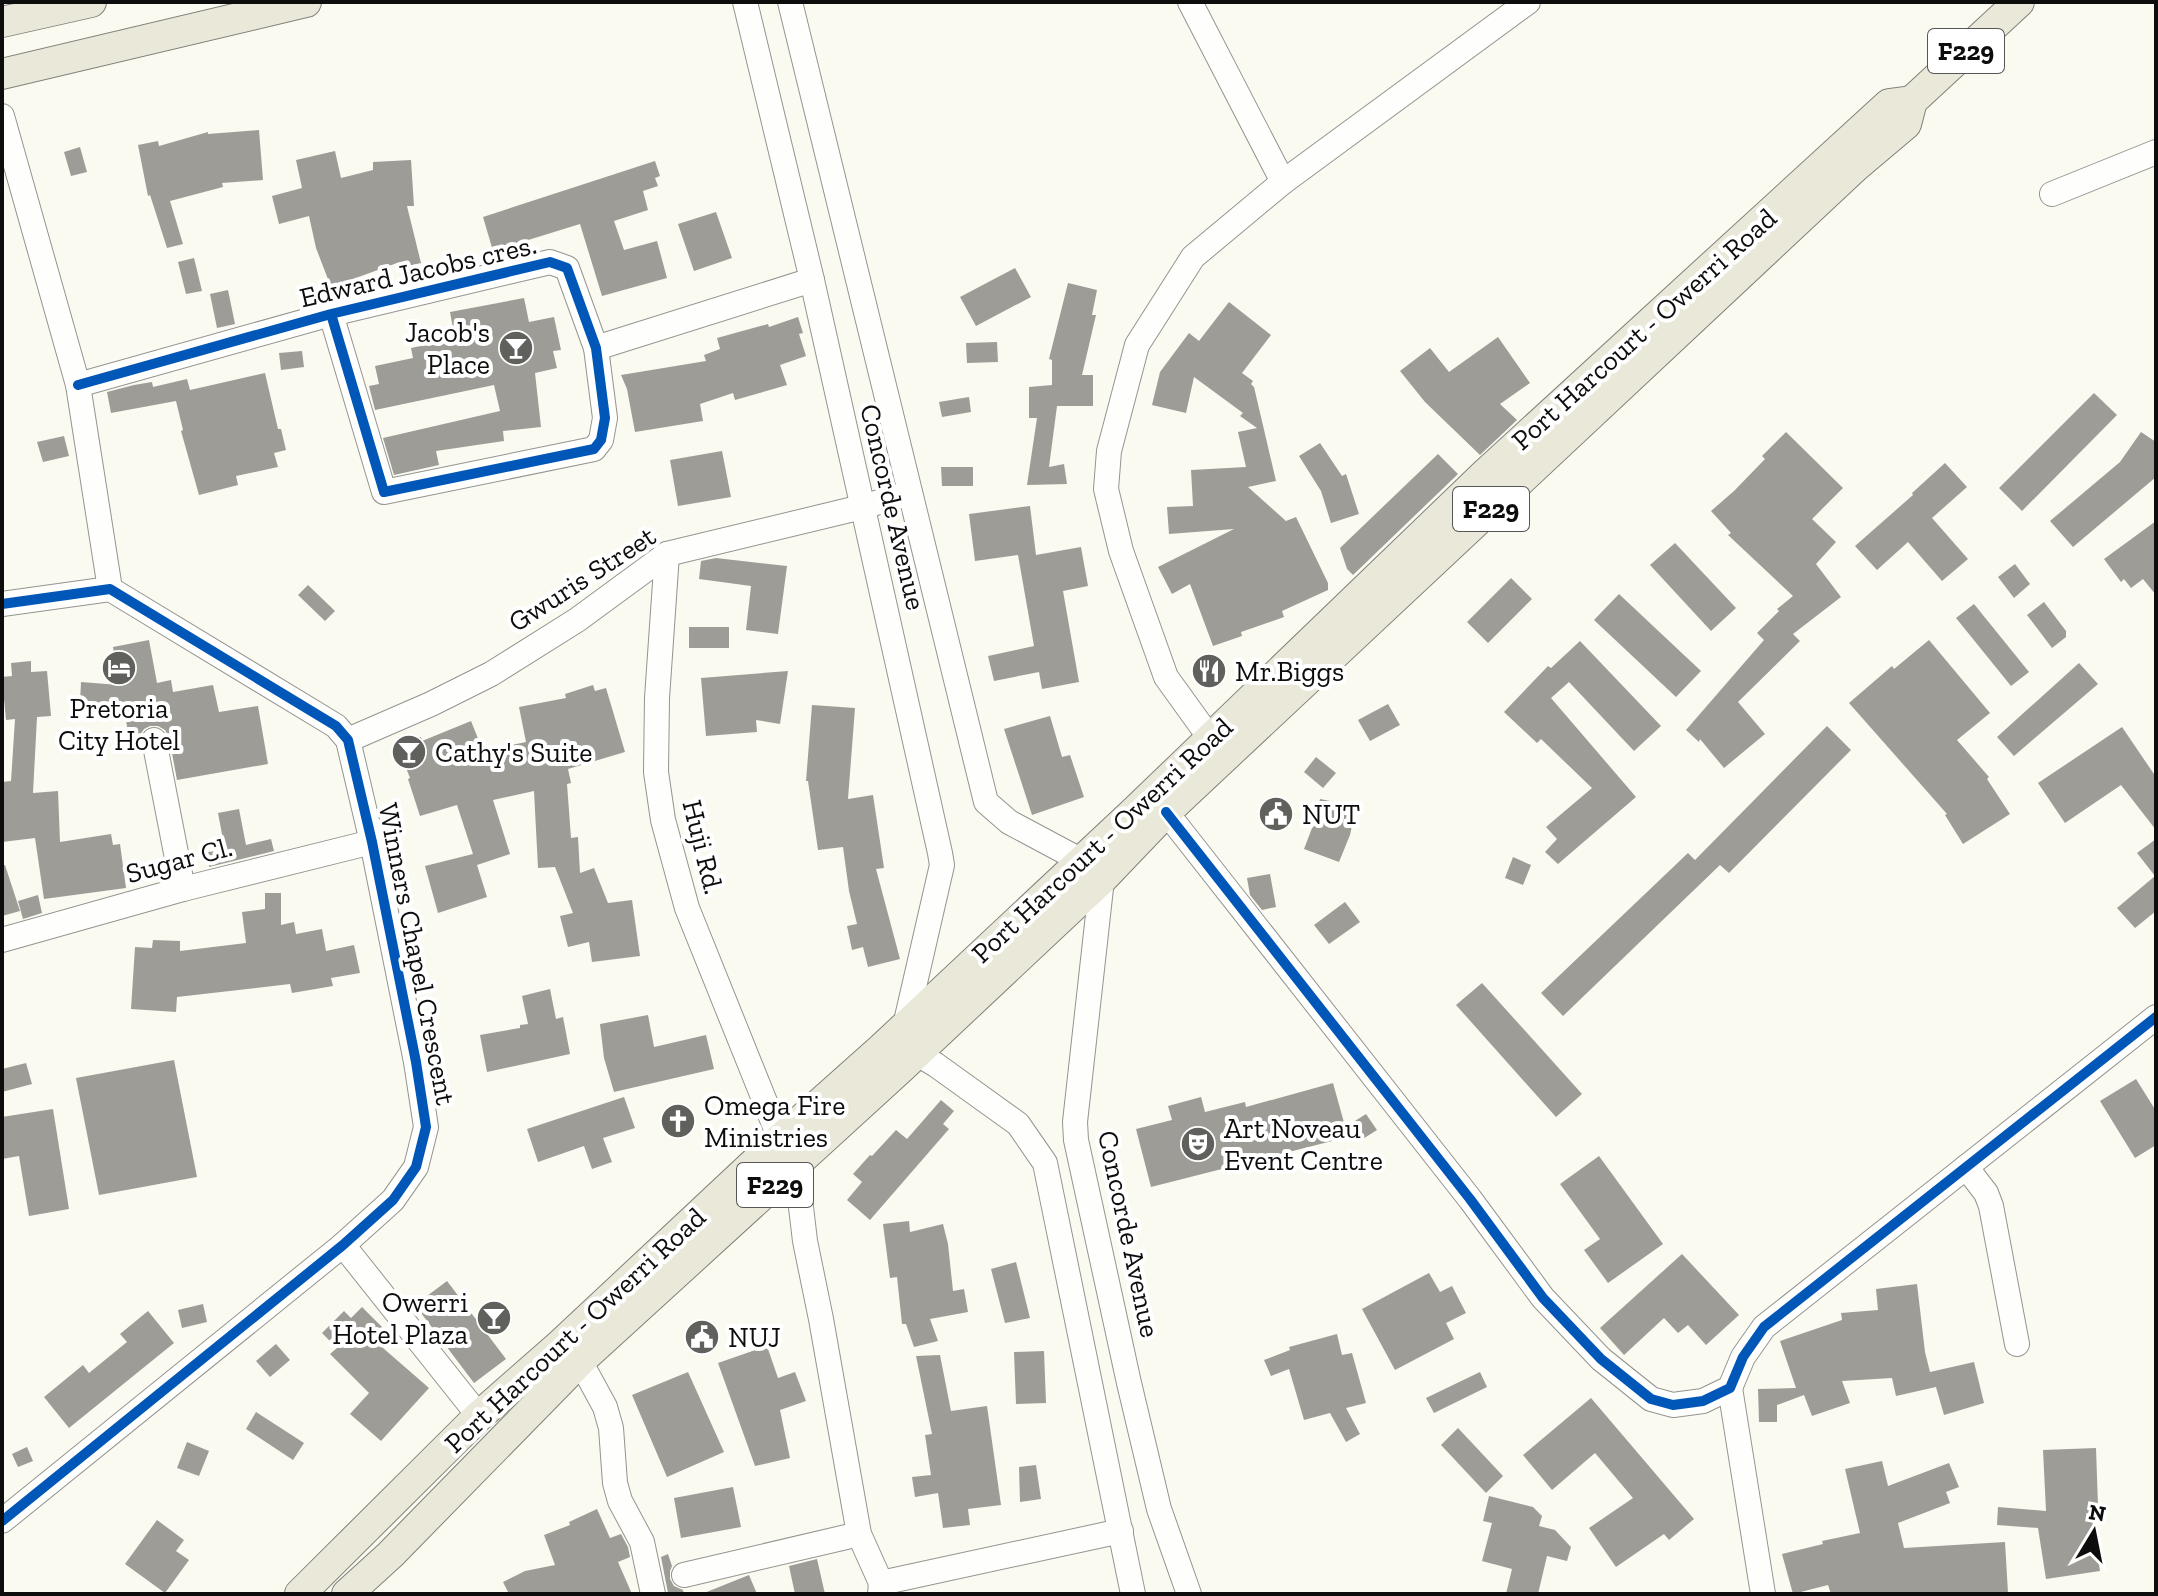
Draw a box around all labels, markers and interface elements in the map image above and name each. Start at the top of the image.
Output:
road number: F229 [1928,29,2004,73]
street label: Port Harcourt - Owerri Road [1505,201,1783,457]
street label: Edward Jacobs cres. [296,228,540,314]
place label: Jacob's Place [405,316,490,381]
bar icon: Jacob's Place [497,329,535,367]
street label: Concorde Avenue [853,401,933,613]
road number: F229 [1453,487,1529,531]
street label: Gwuris Street [502,519,662,639]
hotel icon: Pretoria City Hotel [100,649,138,687]
restaurant icon: Mr.Biggs [1190,652,1228,690]
place label: Mr.Biggs [1235,655,1344,688]
place label: Pretoria City Hotel [58,692,180,757]
street label: Port Harcourt - Owerri Road [965,710,1239,970]
bar icon: Cathy's Suite [390,733,428,771]
place label: Cathy's Suite [435,736,592,769]
public building icon: NUT [1257,795,1295,833]
street label: Huji Rd. [675,796,731,898]
place label: NUT [1302,798,1360,831]
street label: Winners Chapel Crescent [372,800,463,1108]
street label: Sugar Cl. [122,830,236,890]
place label: Omega Fire Ministries [704,1089,845,1154]
church icon: Omega Fire Ministries [659,1102,697,1140]
place label: Art Noveau Event Centre [1224,1112,1383,1177]
theatre icon: Art Noveau Event Centre [1179,1125,1217,1163]
street label: Concorde Avenue [1091,1128,1167,1340]
road number: F229 [737,1163,813,1207]
street label: Port Harcourt - Owerri Road [438,1200,712,1460]
place label: Owerri Hotel Plaza [332,1286,468,1351]
bar icon: Owerri Hotel Plaza [475,1299,513,1337]
public building icon: NUJ [683,1318,721,1356]
place label: NUJ [728,1321,781,1354]
north arrow [2054,1492,2134,1572]
text: N [2087,1498,2108,1528]

